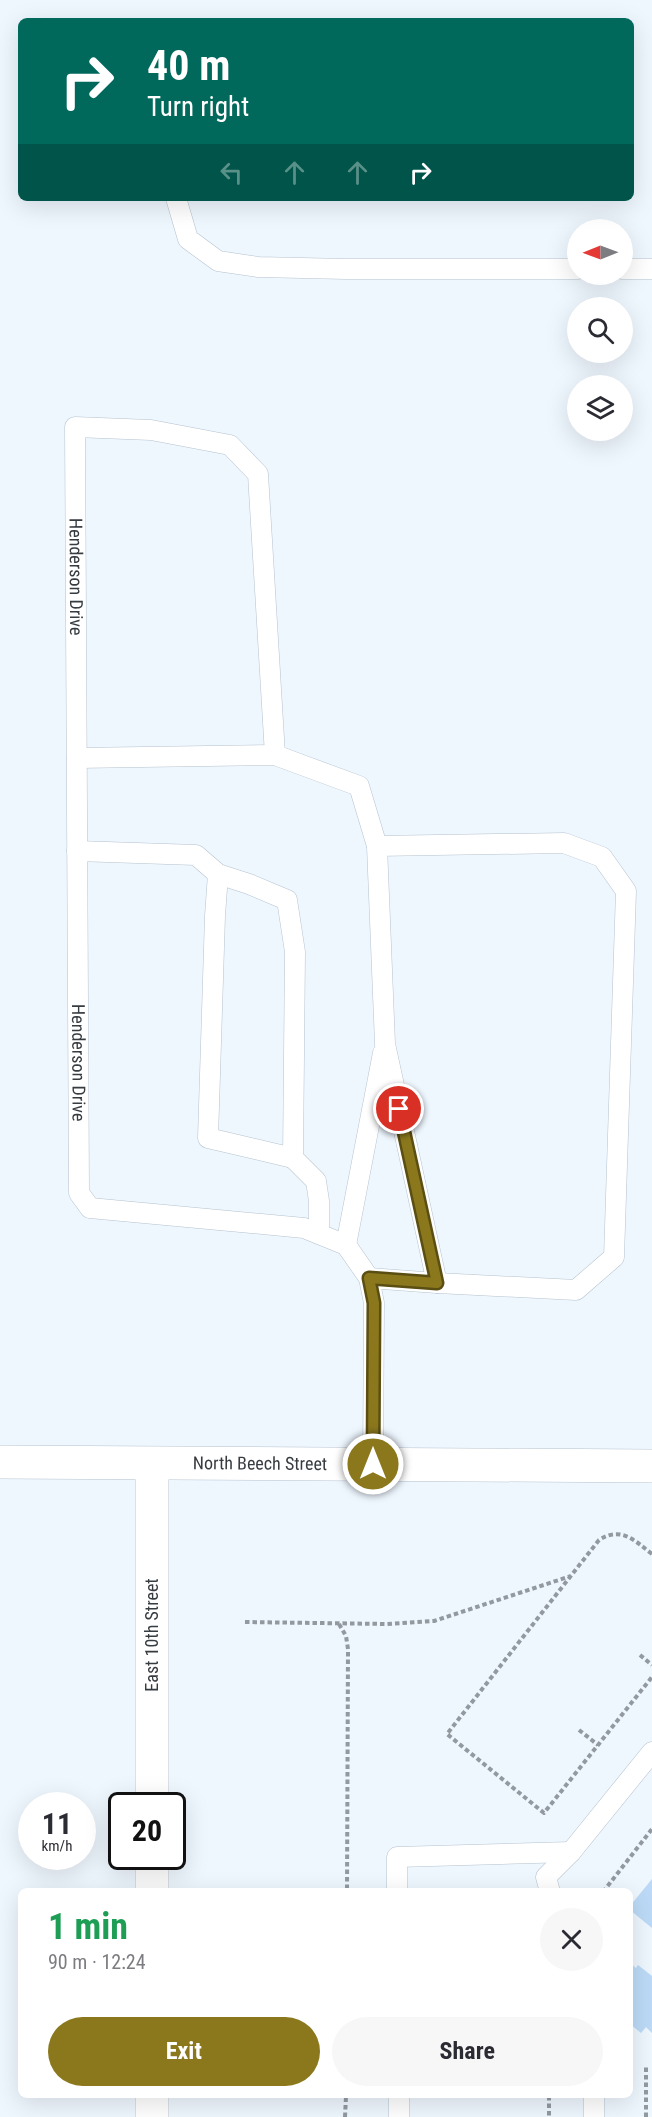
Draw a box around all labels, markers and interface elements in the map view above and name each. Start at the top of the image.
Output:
text: 40 m [147,41,230,90]
icon: right [48,42,126,120]
text: Turn right [147,91,249,123]
icon: left [215,156,248,189]
icon: ahead [278,156,311,189]
icon: ahead [341,156,374,189]
icon: right [404,156,437,189]
north arrow [567,219,633,285]
map controls [567,219,633,441]
button: search [567,297,633,363]
button: layers [567,375,633,441]
street label: Henderson Drive [65,518,87,635]
street label: Henderson Drive [68,1004,90,1121]
pin [373,1083,424,1134]
icon: arrive [382,1092,415,1125]
position arrow [341,1432,405,1496]
street label: North Beech Street [193,1452,327,1474]
street label: East 10th Street [141,1578,162,1692]
speed limit sign: 20 [108,1792,186,1870]
text: 11 [42,1806,72,1841]
text: km/h [42,1837,72,1855]
text: 1 min [48,1906,128,1948]
button: close [540,1908,603,1971]
text: 90 m · 12:24 [48,1950,146,1974]
button: Exit [48,2017,320,2086]
button: Share [332,2017,603,2086]

